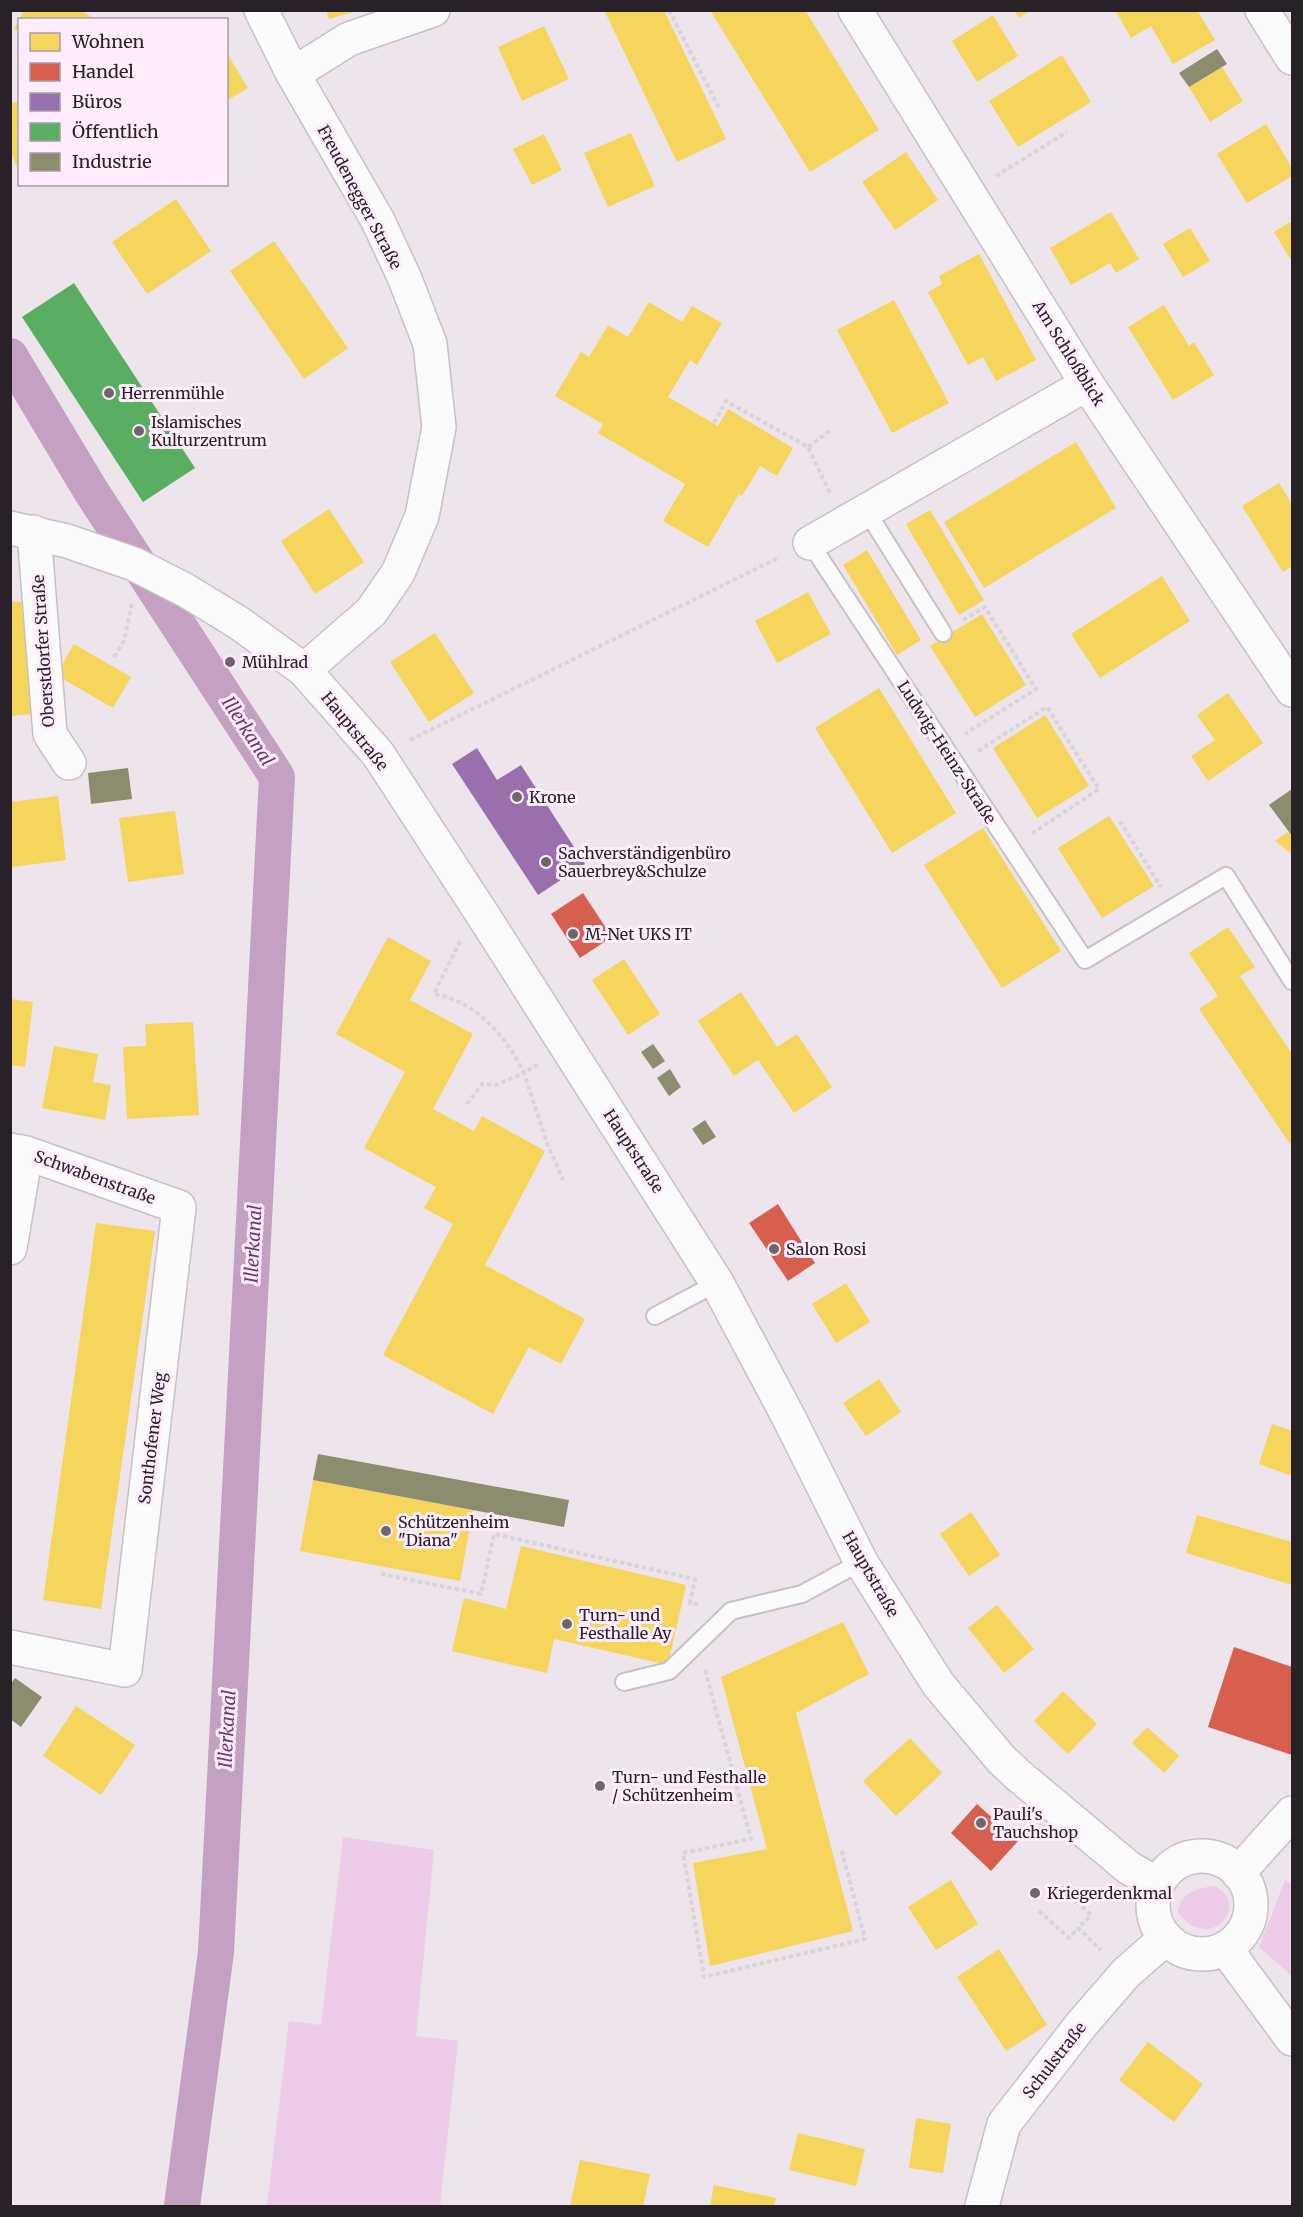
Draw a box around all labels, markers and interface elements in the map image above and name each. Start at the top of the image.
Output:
legend [18,18,228,186]
text: Wohnen [71,30,145,53]
text: Handel [72,60,134,83]
text: Büros [72,90,122,113]
text: Öffentlich [72,120,159,143]
street label: Freudenegger Straße [313,121,407,273]
text: Industrie [72,150,152,173]
street label: Am Schloßblick [1028,296,1110,410]
place label: Herrenmühle [121,383,224,403]
marker: Herrenmühle [102,386,116,400]
place label: Islamisches Kulturzentrum [151,412,267,450]
marker: Islamisches Kulturzentrum [132,424,146,438]
street label: Oberstdorfer Straße [28,574,58,728]
place label: Mühlrad [242,652,309,672]
marker: Mühlrad [223,655,237,669]
street label: Ludwig-Heinz-Straße [893,677,1001,827]
street label: Hauptstraße [317,687,393,775]
water label: Illerkanal [217,692,279,770]
place label: Krone [529,787,576,807]
marker: Krone [510,790,524,804]
place label: Sachverständigenbüro Sauerbrey&Schulze [558,843,731,881]
marker: Sachverständigenbüro Sauerbrey&Schulze [539,855,553,869]
place label: M-Net UKS IT [585,924,692,944]
marker: M-Net UKS IT [566,927,580,941]
street label: Hauptstraße [600,1105,668,1197]
street label: Schwabenstraße [32,1146,158,1208]
water label: Illerkanal [239,1204,267,1284]
place label: Salon Rosi [786,1239,866,1259]
marker: Salon Rosi [767,1242,781,1256]
street label: Sonthofener Weg [134,1371,170,1505]
place label: Schützenheim "Diana" [398,1512,509,1550]
marker: Schützenheim "Diana" [379,1524,393,1538]
street label: Hauptstraße [838,1527,904,1621]
place label: Turn- und Festhalle Ay [579,1605,672,1643]
marker: Turn- und Festhalle Ay [560,1617,574,1631]
water label: Illerkanal [213,1689,241,1769]
place label: Turn- und Festhalle / Schützenheim [612,1767,766,1805]
marker: Turn- und Festhalle / Schützenheim [593,1779,607,1793]
place label: Pauli's Tauchshop [993,1804,1078,1842]
marker: Pauli's Tauchshop [974,1816,988,1830]
place label: Kriegerdenkmal [1047,1883,1172,1903]
marker: Kriegerdenkmal [1028,1886,1042,1900]
street label: Schulstraße [1018,2018,1090,2102]

